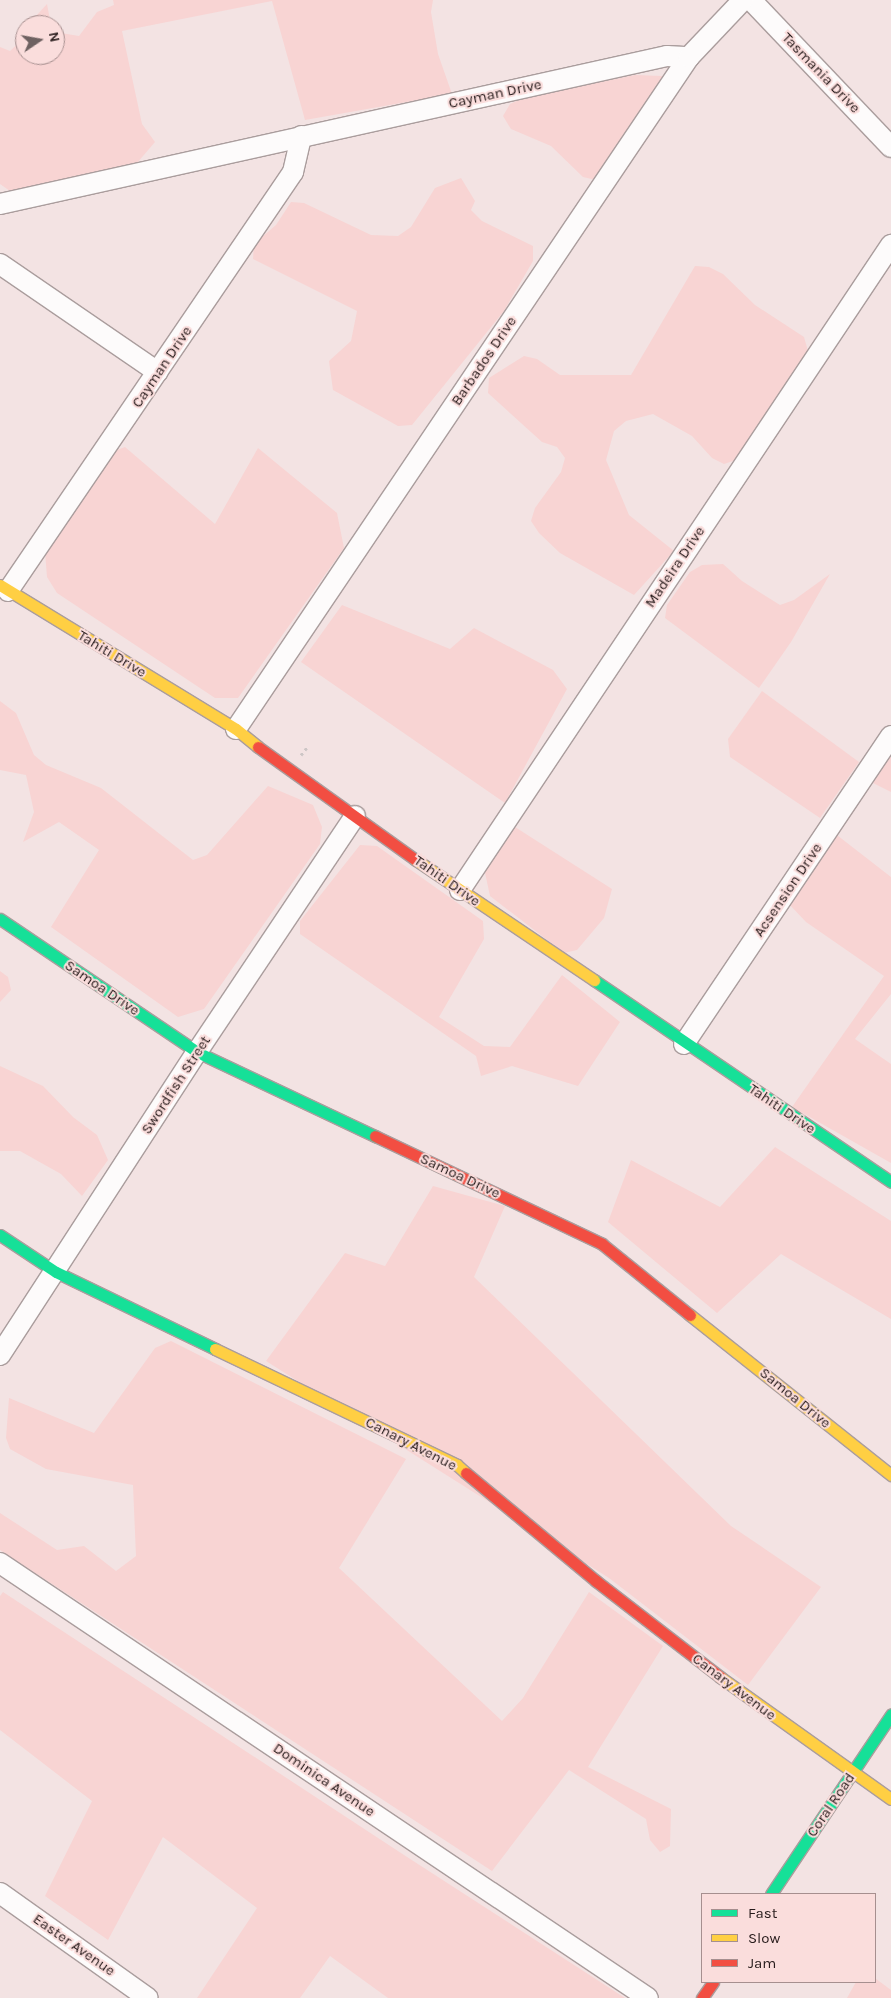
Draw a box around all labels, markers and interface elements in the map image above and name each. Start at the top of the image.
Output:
north arrow [15,15,65,65]
street label: Tasmania Drive [778,29,864,117]
text: N [45,30,64,44]
street label: Cayman Drive [447,75,543,113]
street label: Barbados Drive [448,313,520,409]
street label: Cayman Drive [128,323,196,411]
street label: Madeira Drive [641,523,709,611]
street label: Tahiti Drive [74,627,150,681]
street label: Acsension Drive [750,840,826,940]
street label: Tahiti Drive [410,852,484,910]
street label: Samoa Drive [61,956,143,1020]
street label: Swordfish Street [137,1032,215,1138]
street label: Tahiti Drive [745,1080,819,1138]
street label: Samoa Drive [417,1150,503,1202]
street label: Samoa Drive [756,1364,834,1432]
street label: Canary Avenue [362,1413,460,1475]
street label: Canary Avenue [689,1650,779,1724]
street label: Dominica Avenue [270,1739,378,1821]
street label: Coral Road [803,1770,859,1840]
legend [701,1893,876,1983]
text: Fast [748,1904,777,1922]
street label: Easter Avenue [29,1910,119,1980]
text: Slow [748,1929,780,1947]
text: Jam [748,1954,776,1972]

